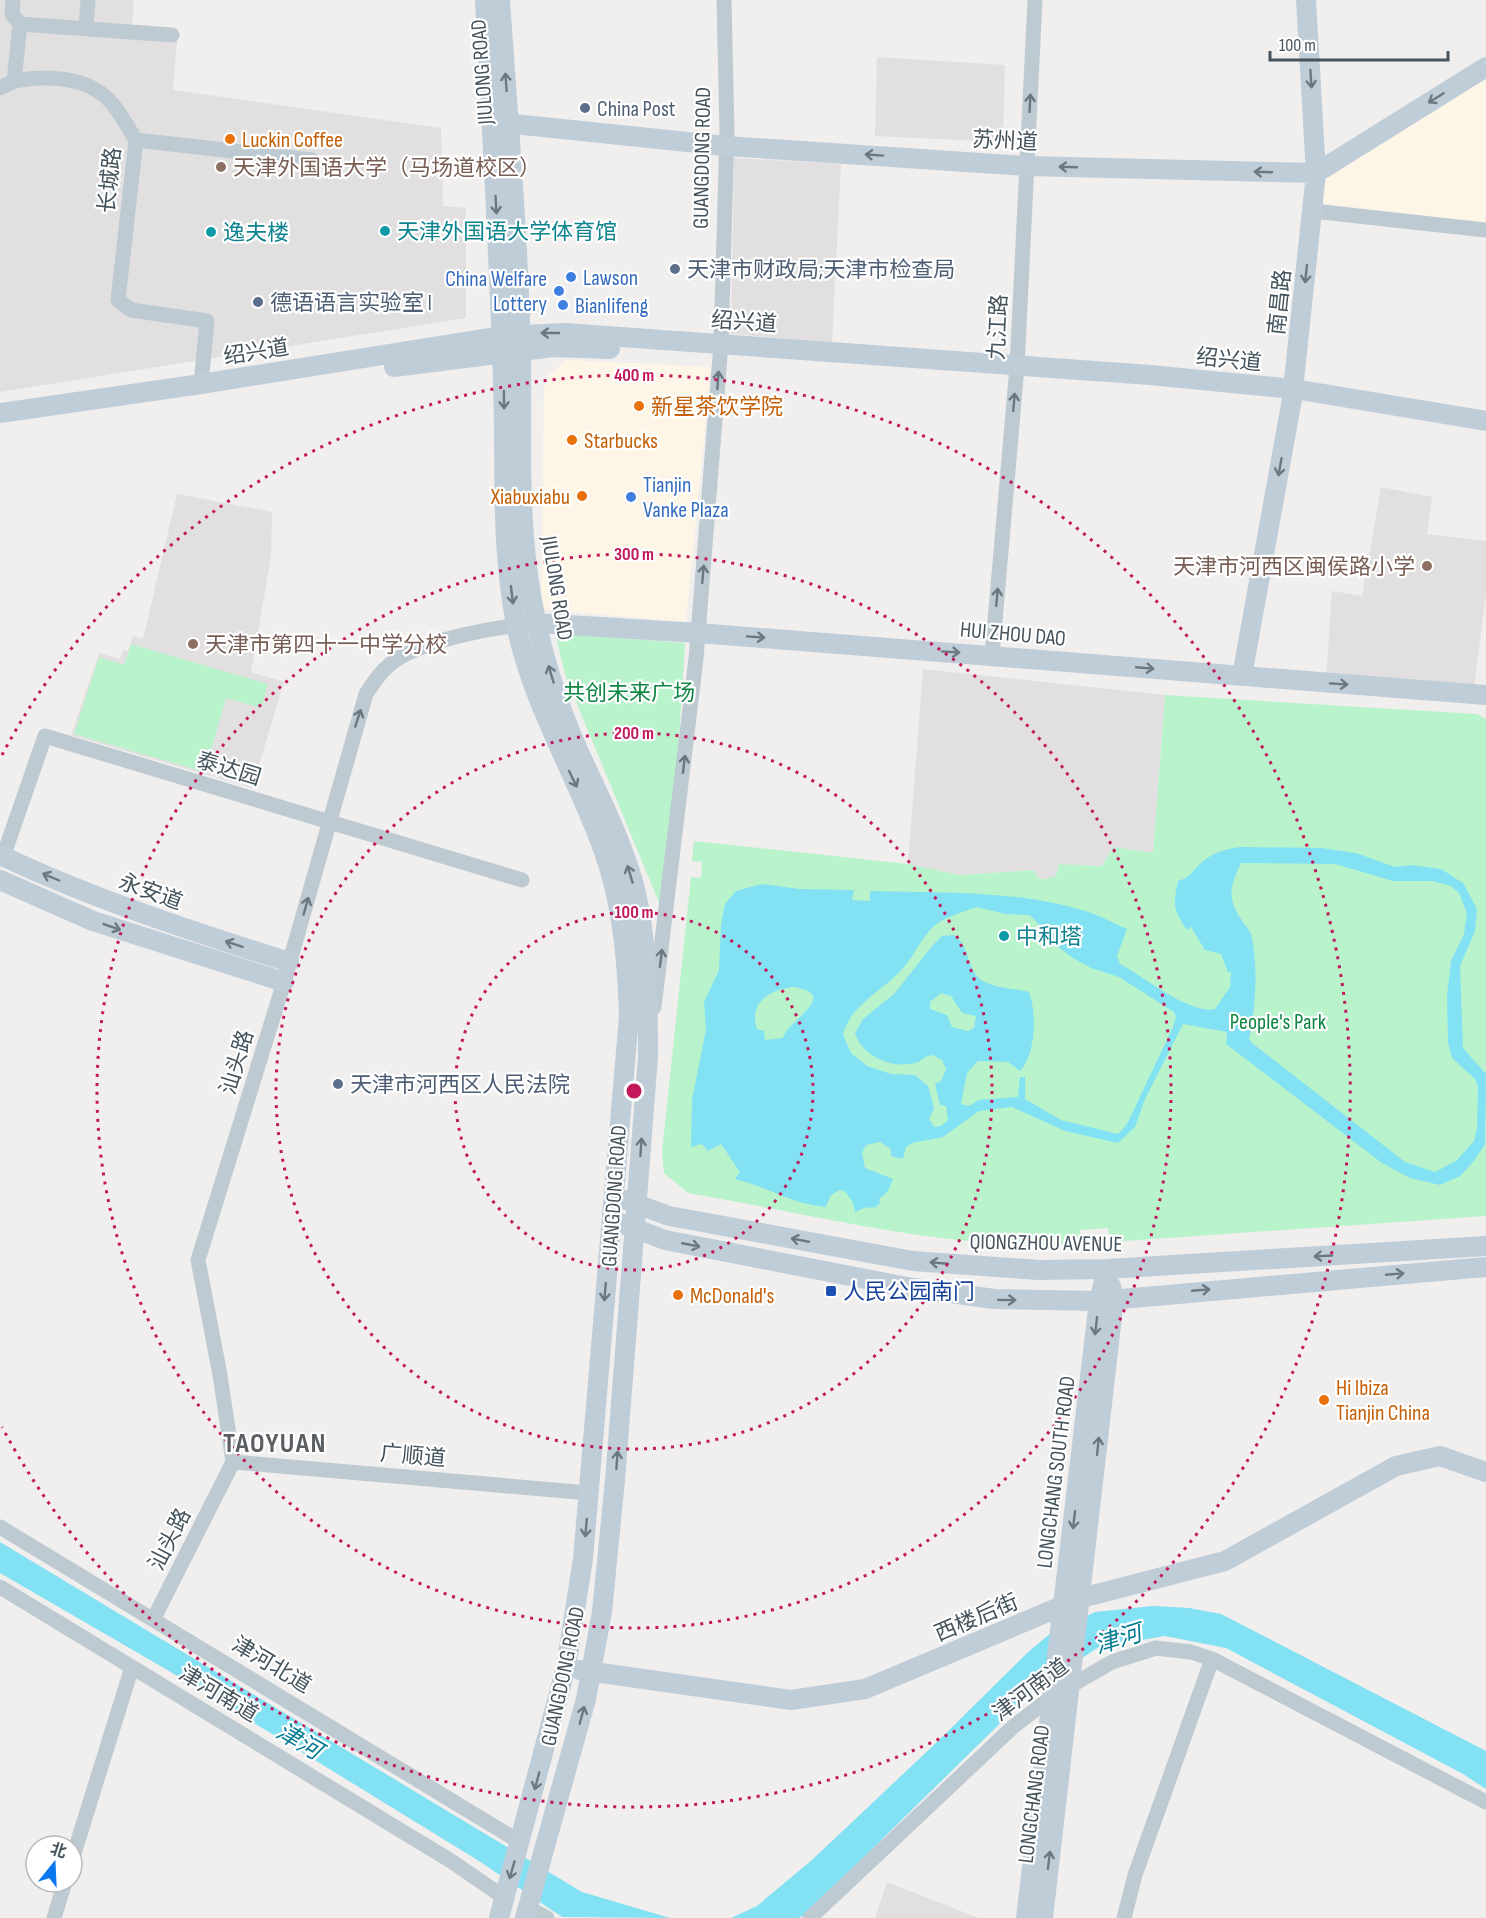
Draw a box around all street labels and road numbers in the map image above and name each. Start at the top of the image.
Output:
street label: JIULONG ROAD [465,18,500,126]
street label: GUANGDONG ROAD [688,87,717,229]
street label: 苏州道 [971,126,1039,157]
street label: 长城路 [94,146,127,214]
street label: 南昌路 [1264,268,1297,336]
street label: 九江路 [983,293,1014,361]
street label: 绍兴道 [710,307,778,338]
street label: 绍兴道 [222,334,291,371]
street label: 绍兴道 [1195,344,1263,377]
street label: JIULONG ROAD [535,533,578,642]
street label: HUI ZHOU DAO [959,616,1067,653]
street label: 泰达园 [193,747,264,792]
street label: 永安道 [115,868,186,916]
street label: 汕头路 [215,1027,260,1098]
street label: GUANGDONG ROAD [596,1124,633,1268]
street label: QIONGZHOU AVENUE [969,1229,1123,1258]
street label: LONGCHANG SOUTH ROAD [1031,1374,1082,1570]
street label: 广顺道 [379,1440,447,1473]
street label: 汕头路 [143,1504,197,1575]
street label: 西楼后街 [931,1589,1022,1648]
street label: GUANGDONG ROAD [536,1604,591,1748]
street label: 津河北道 [227,1631,316,1700]
street label: 津河南道 [988,1653,1074,1727]
street label: 津河南道 [174,1660,263,1729]
street label: LONGCHANG ROAD [1013,1724,1056,1865]

